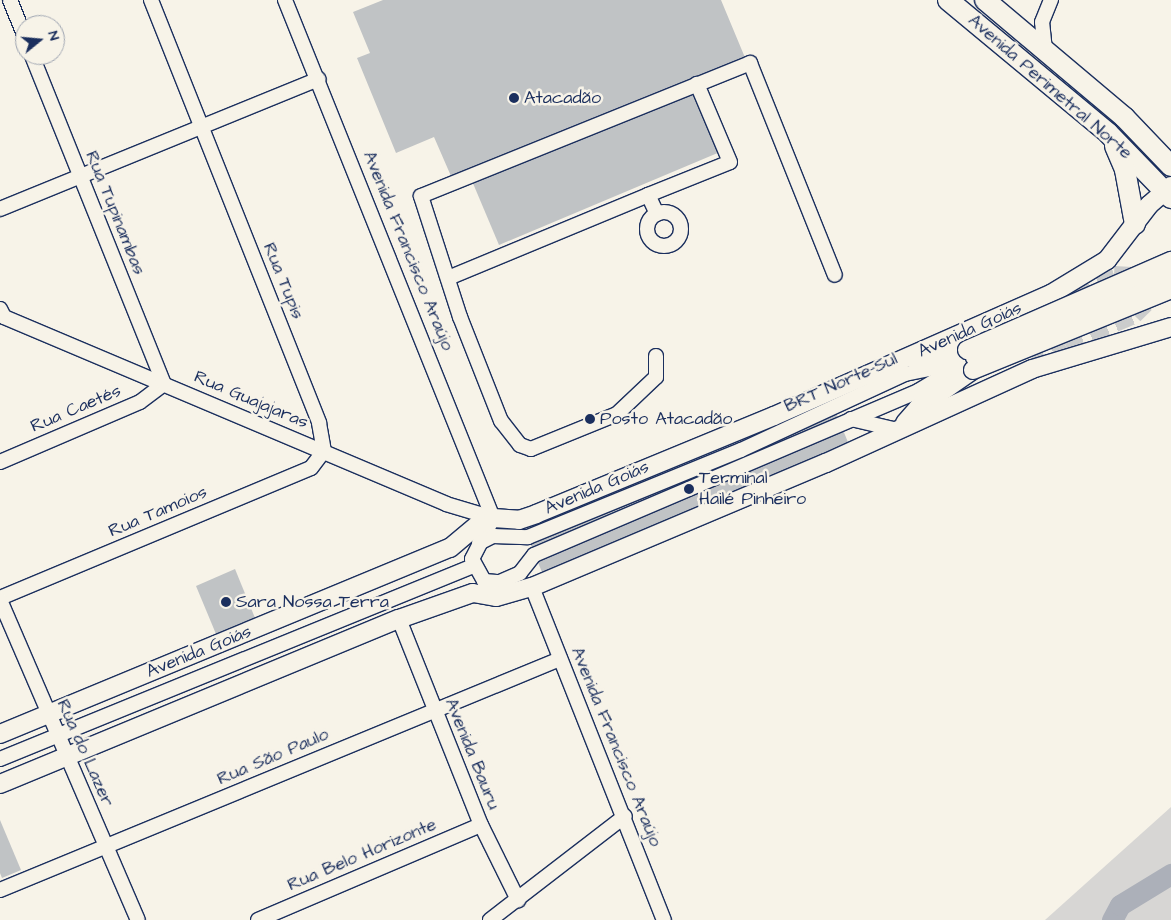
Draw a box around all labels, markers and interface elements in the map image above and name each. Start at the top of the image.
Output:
street label: Avenida Perimetral Norte [964,10,1136,164]
north arrow [15,15,65,65]
text: N [43,29,64,43]
place label: Atacadão [524,87,601,109]
marker: Atacadão [508,92,520,104]
street label: Rua Tupinambas [80,148,150,278]
street label: Avenida Francisco Araújo [358,148,458,354]
street label: Rua Tupis [258,240,308,322]
street label: Avenida Goiás [915,297,1025,363]
street label: BRT Norte-Sul [781,348,901,418]
street label: Rua Guajajaras [191,366,311,434]
street label: Rua Caetés [28,380,124,438]
place label: Posto Atacadão [600,408,732,430]
marker: Posto Atacadão [584,413,596,425]
street label: Avenida Goiás [541,456,653,520]
place label: Terminal Hailé Pinheiro [699,468,806,510]
street label: Rua Tamoios [106,482,210,542]
marker: Terminal Hailé Pinheiro [683,483,695,495]
place label: Sara Nossa Terra [236,591,389,613]
marker: Sara Nossa Terra [220,596,232,608]
street label: Avenida Goiás [143,621,255,683]
street label: Avenida Francisco Araújo [566,644,666,850]
street label: Avenida Bauru [440,695,504,813]
street label: Rua do Lazer [52,696,118,810]
street label: Rua São Paulo [214,724,332,790]
street label: Rua Belo Horizonte [284,814,440,896]

